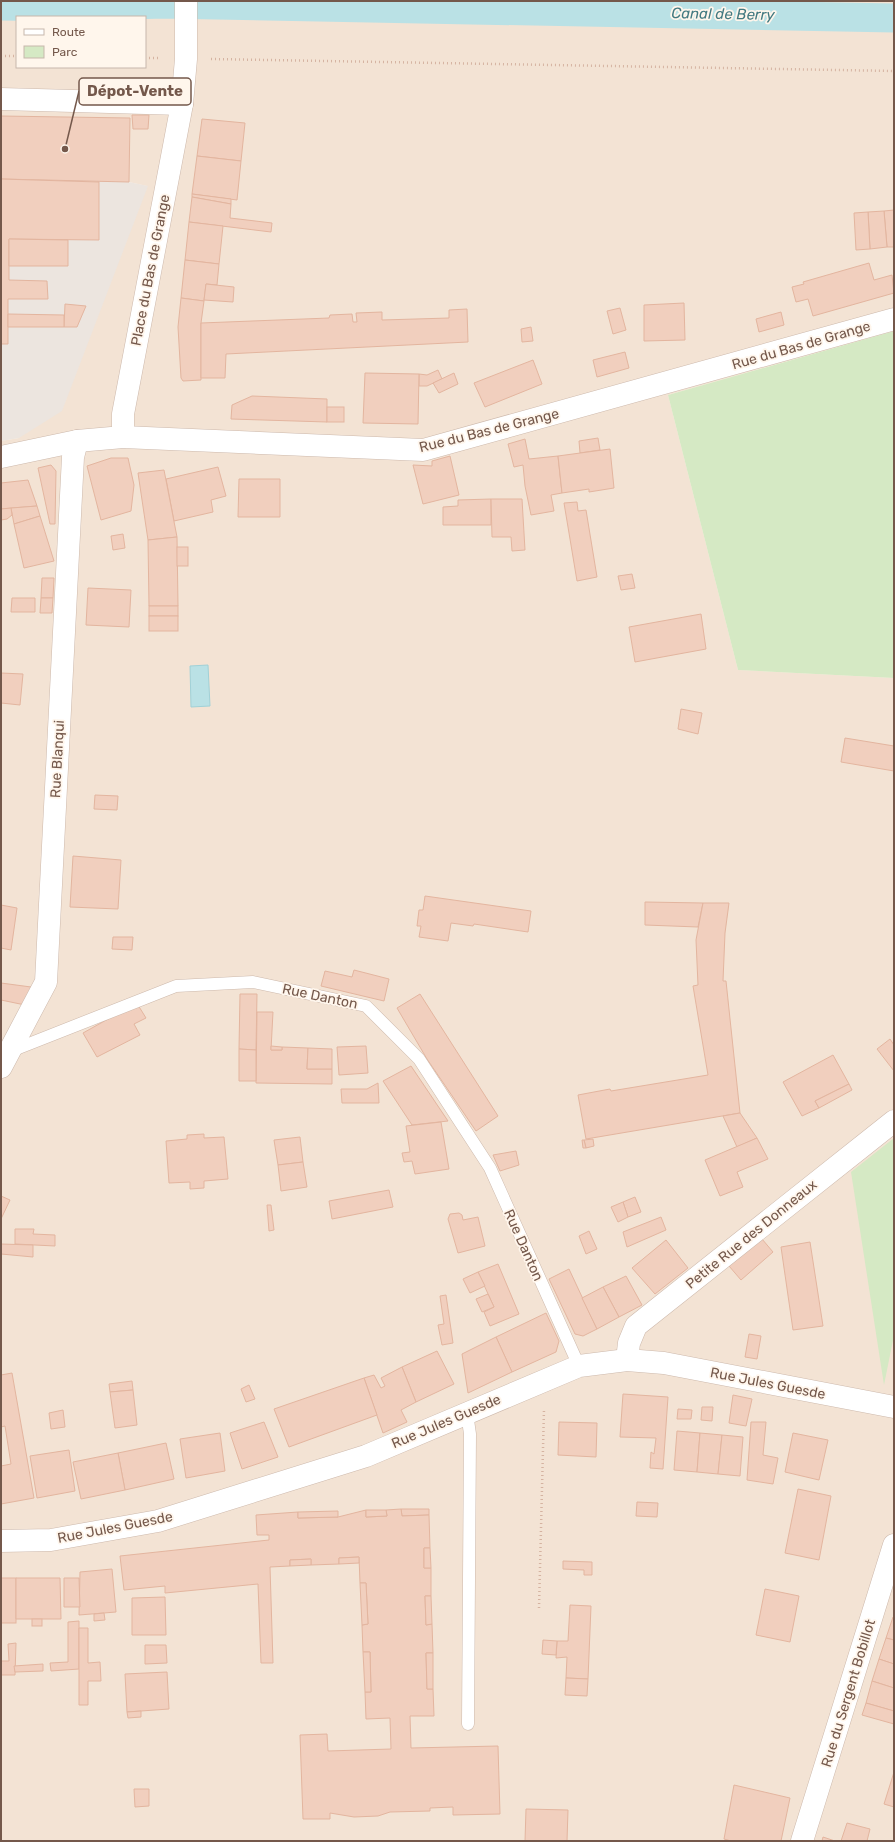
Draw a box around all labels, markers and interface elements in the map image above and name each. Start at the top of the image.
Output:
water label: Canal de Berry [671,4,775,24]
legend [16,16,146,68]
text: Route [52,25,86,39]
text: Parc [52,45,78,59]
callout: Dépot-Vente [79,78,191,105]
text: Dépot-Vente [87,82,183,100]
street label: Place du Bas de Grange [127,193,174,347]
street label: Rue du Bas de Grange [730,317,873,373]
street label: Rue du Bas de Grange [417,405,561,456]
street label: Rue Blanqui [47,720,68,798]
street label: Rue Danton [281,980,359,1013]
street label: Petite Rue des Donneaux [682,1176,821,1293]
street label: Rue Danton [500,1207,547,1284]
street label: Rue Jules Guesde [709,1364,827,1403]
street label: Rue Jules Guesde [389,1391,504,1452]
street label: Rue Jules Guesde [56,1508,174,1547]
street label: Rue du Sergent Bobillot [818,1617,879,1769]

